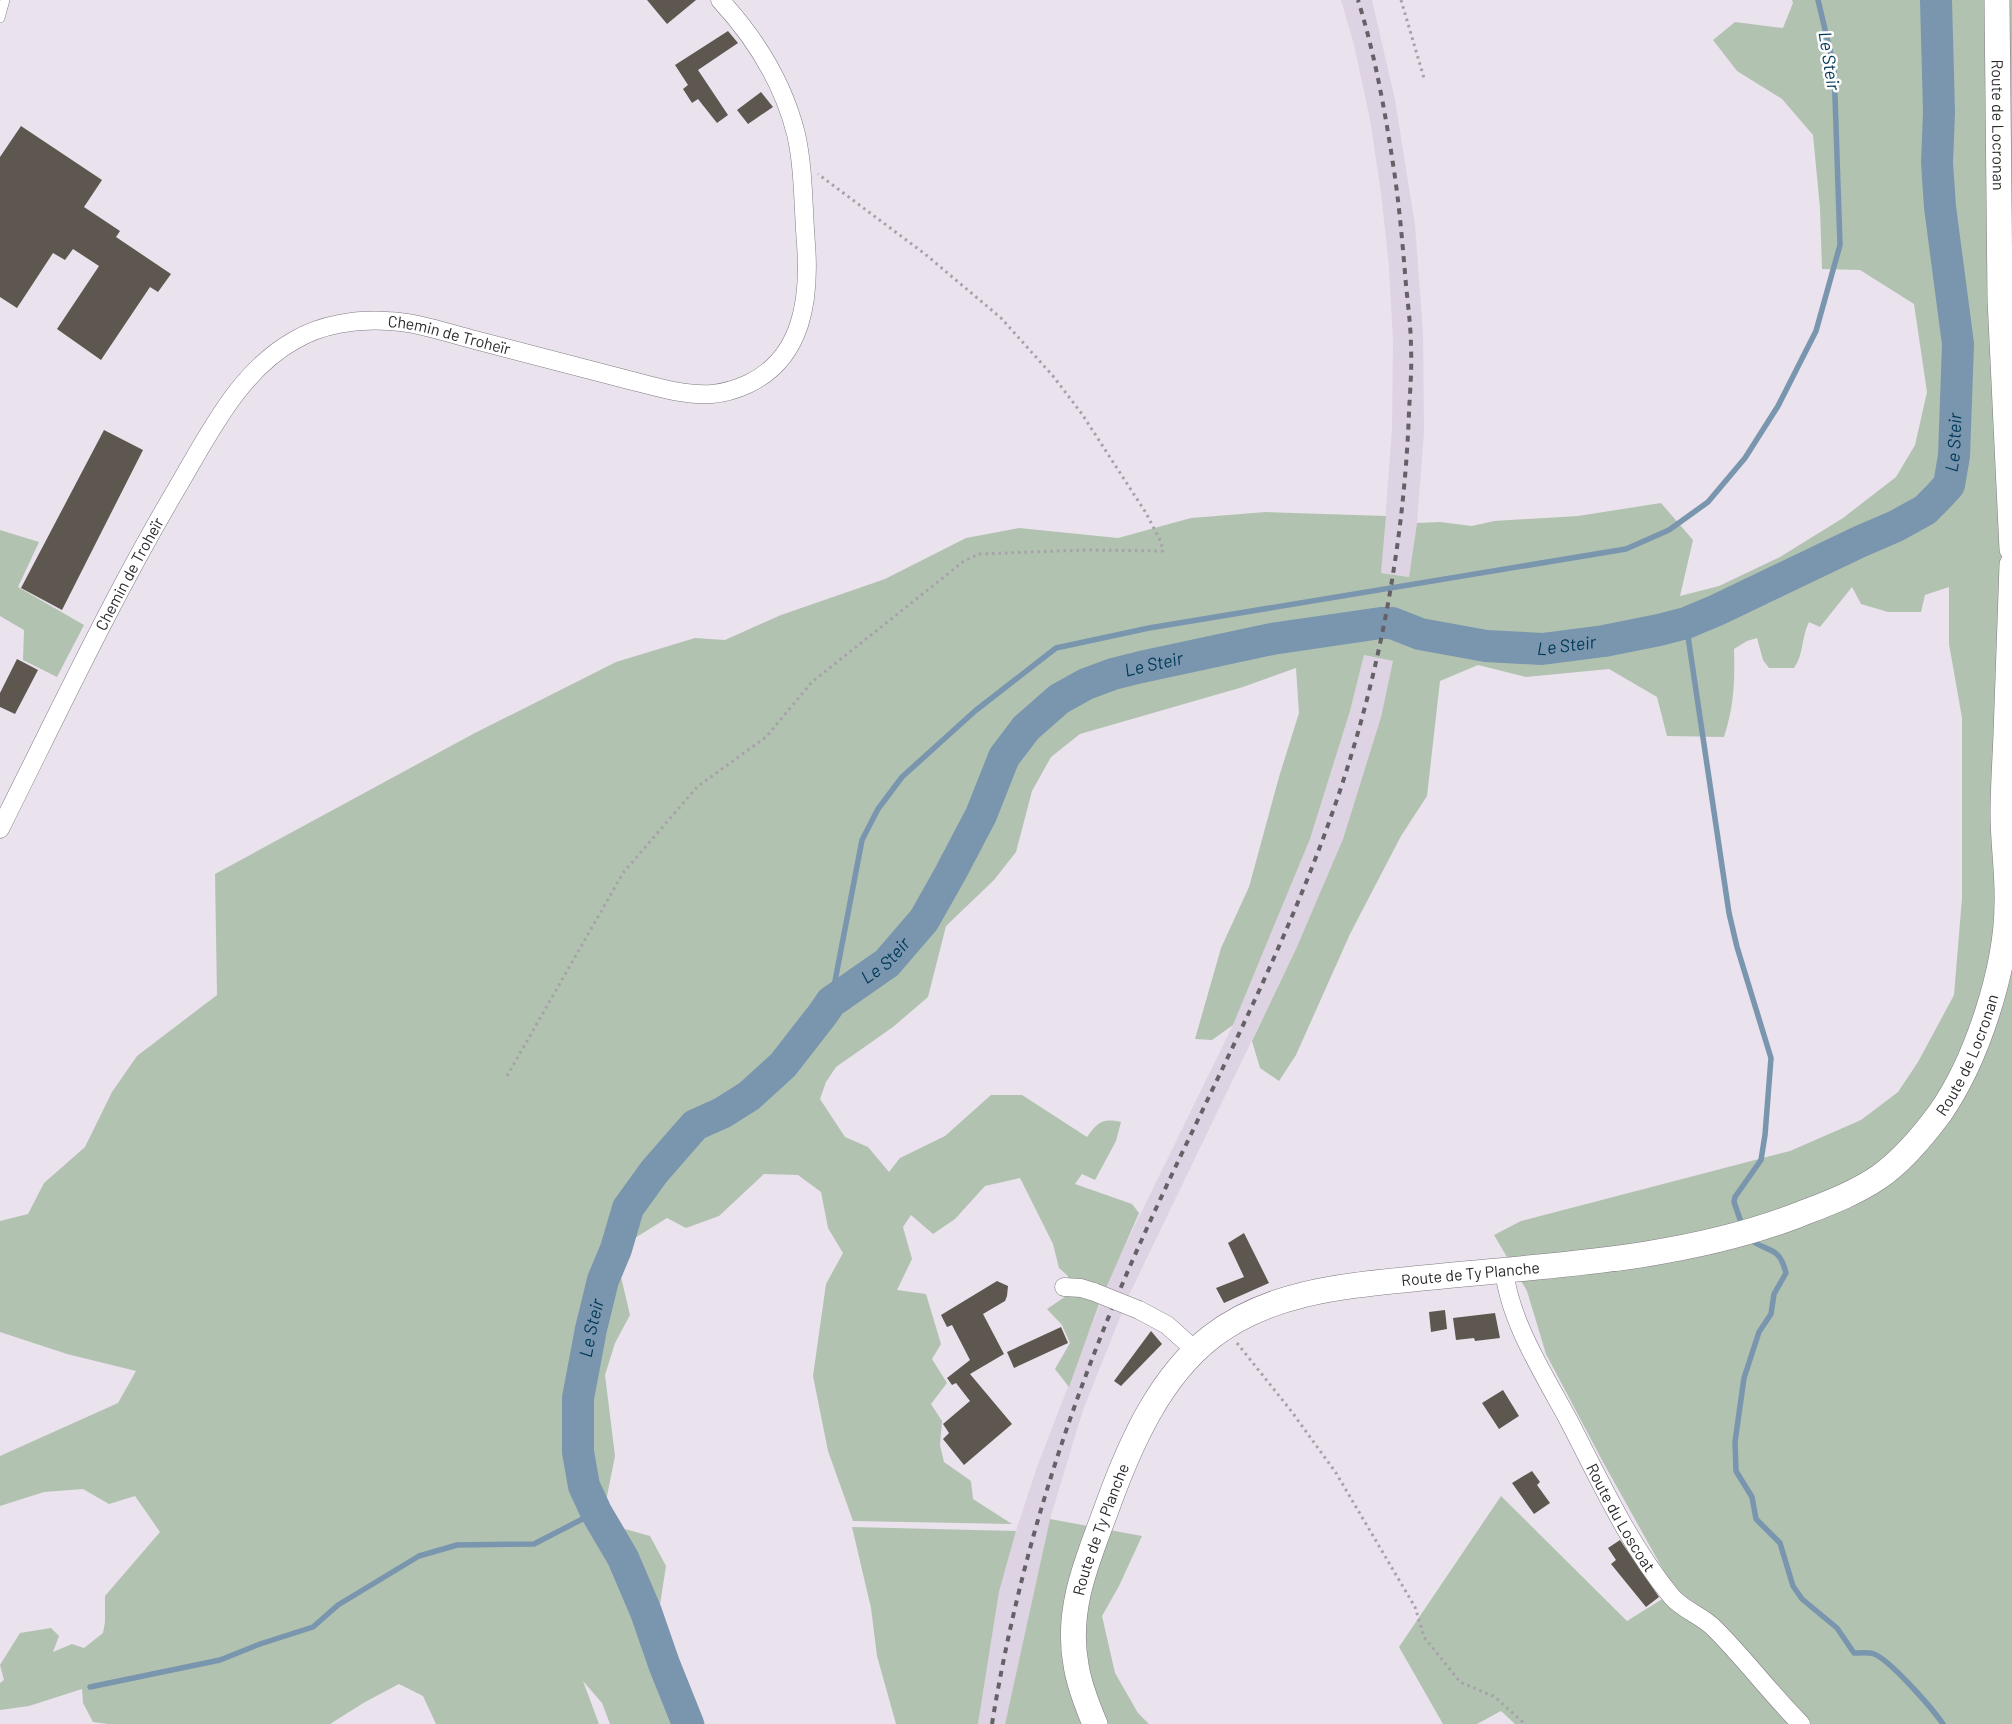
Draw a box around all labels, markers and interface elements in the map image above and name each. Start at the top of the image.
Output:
water label: Le Steir [1814,30,1846,92]
street label: Route de Locronan [1989,59,2009,191]
street label: Chemin de Troheïr [387,311,513,358]
water label: Le Steir [1939,412,1966,474]
street label: Chemin de Troheïr [91,514,167,633]
water label: Le Steir [1536,630,1598,659]
water label: Le Steir [1122,646,1185,681]
water label: Le Steir [856,932,915,988]
street label: Route de Locronan [1931,992,2001,1119]
street label: Route de Ty Planche [1400,1257,1541,1289]
water label: Le Steir [574,1296,608,1359]
street label: Route de Ty Planche [1068,1460,1132,1597]
street label: Route du Loscoat [1583,1460,1660,1575]

